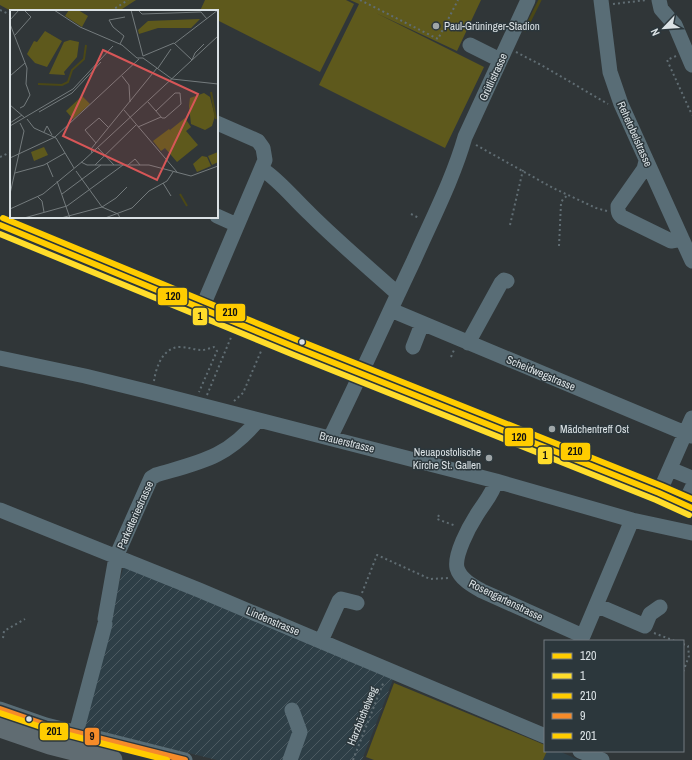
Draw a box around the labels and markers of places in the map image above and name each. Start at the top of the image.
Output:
place label: Paul-Grüninger-Stadion [444,19,540,33]
marker: Paul-Grüninger-Stadion [431,21,441,31]
unlabelled marker [297,337,307,347]
place label: Mädchentreff Ost [560,422,630,436]
marker: Mädchentreff Ost [547,424,557,434]
place label: Neuapostolische Kirche St. Gallen [413,445,481,472]
marker: Neuapostolische Kirche St. Gallen [484,453,494,463]
unlabelled marker [24,714,34,724]

